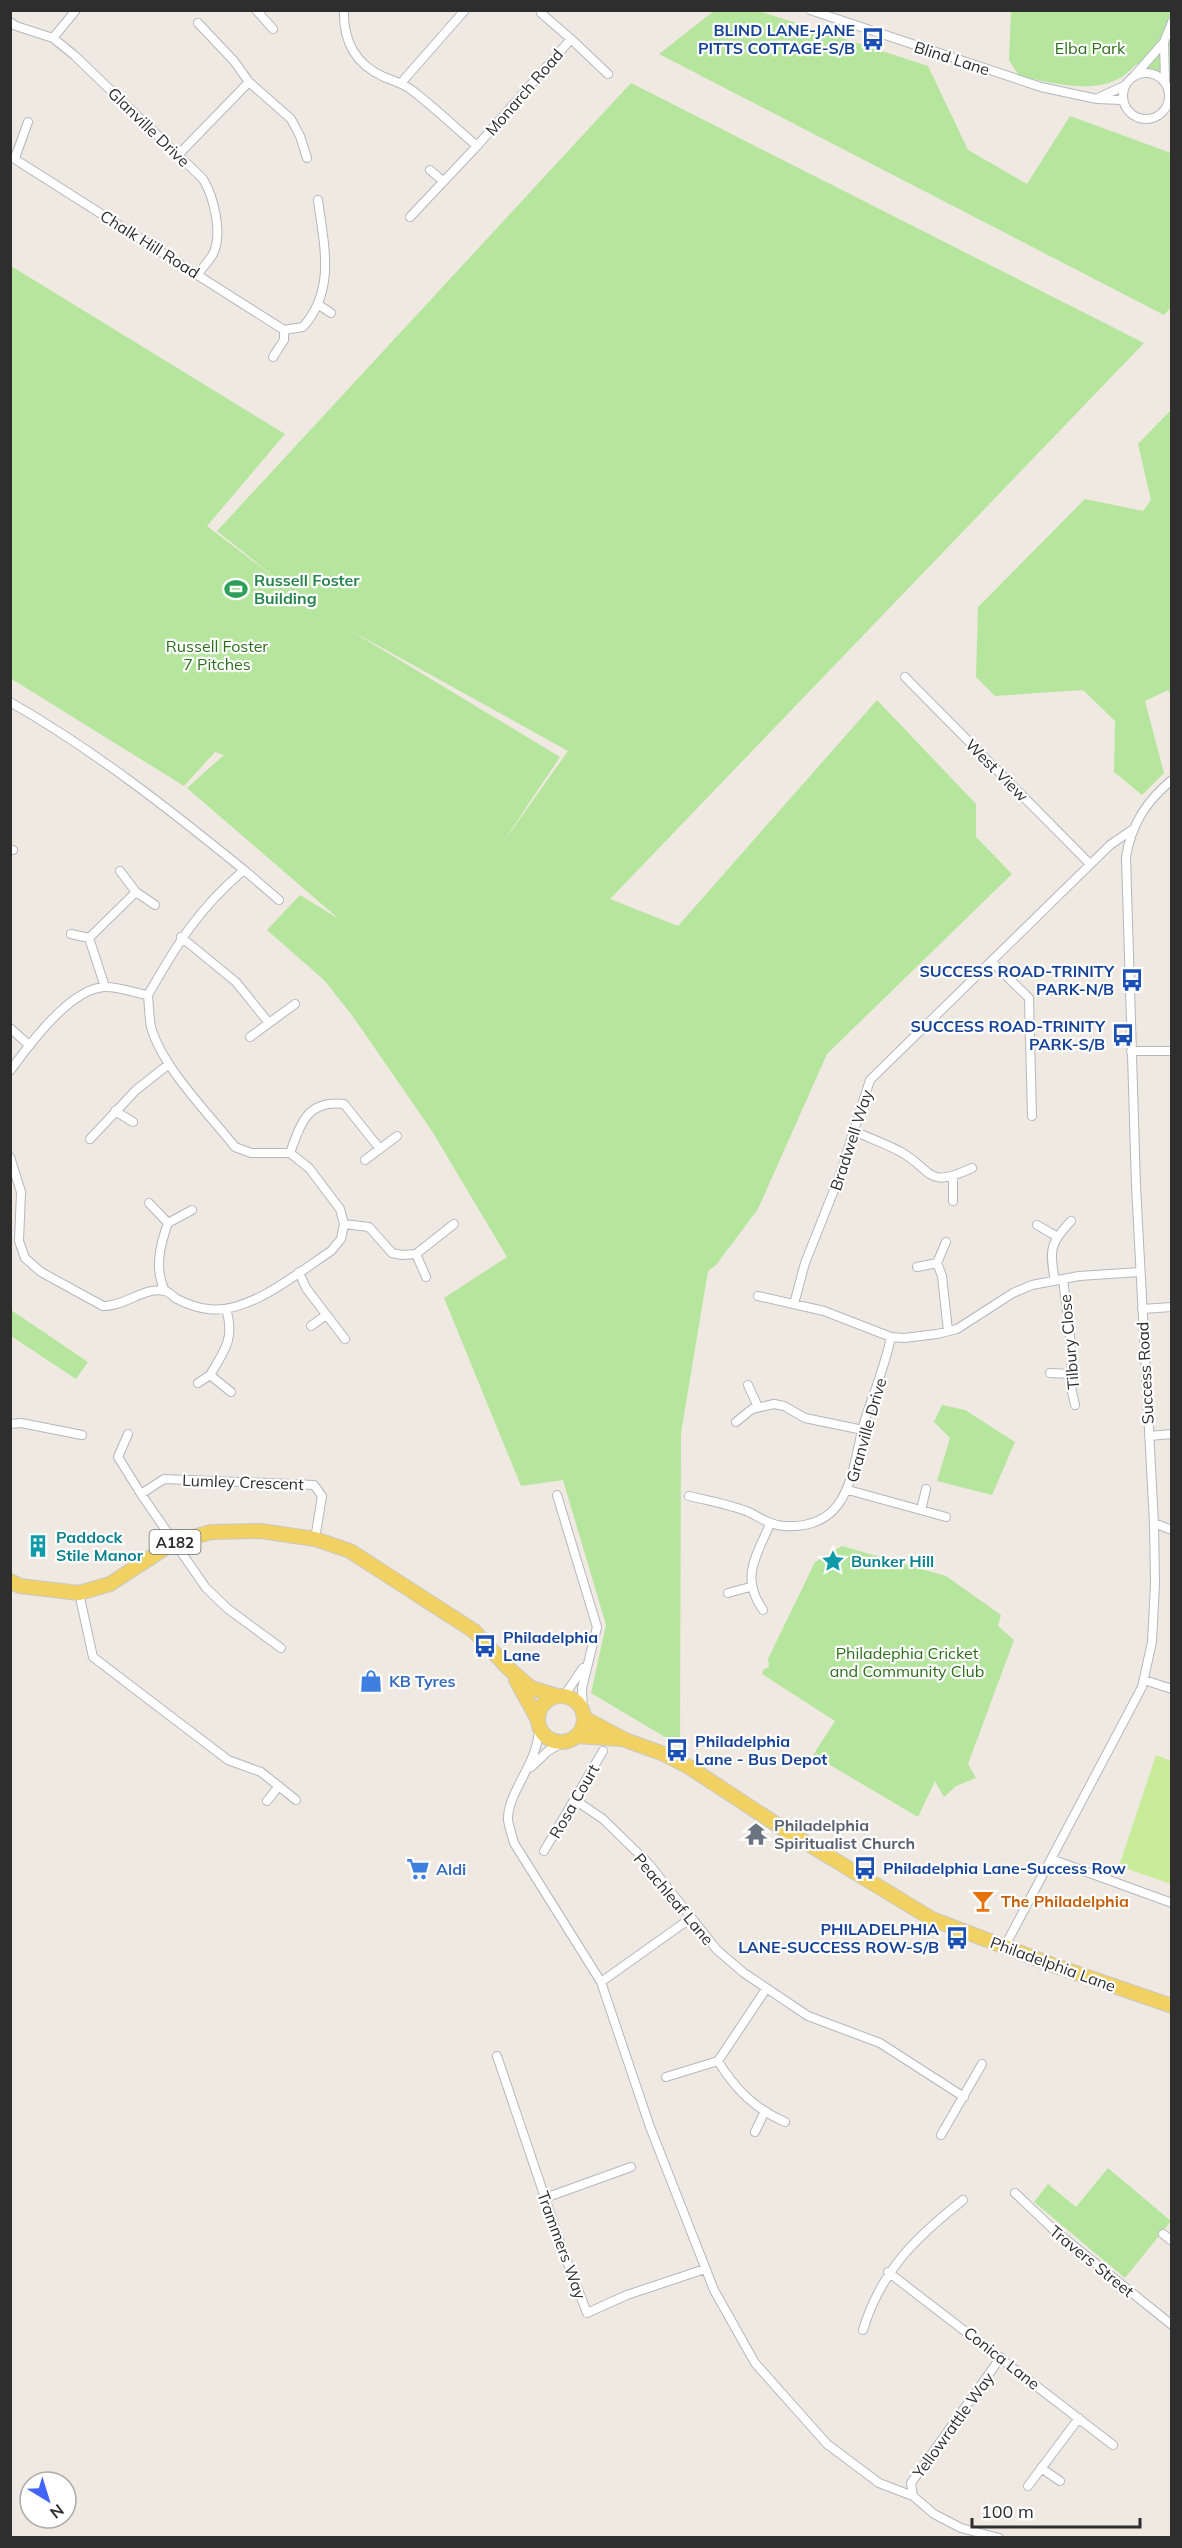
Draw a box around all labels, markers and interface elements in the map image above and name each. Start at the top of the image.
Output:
place label: BLIND LANE-JANE PITTS COTTAGE-S/B [698,20,855,58]
bus stop icon: BLIND LANE-JANE PITTS COTTAGE-S/B [860,26,886,52]
street label: Blind Lane [912,36,992,80]
park label: Elba Park [1055,38,1126,58]
street label: Monarch Road [481,45,567,139]
street label: Glanville Drive [104,83,194,171]
street label: Chalk Hill Road [97,206,203,282]
place label: Russell Foster Building [254,570,360,608]
sports icon: Russell Foster Building [223,576,249,602]
park label: Russell Foster 7 Pitches [166,636,268,674]
street label: West View [961,734,1033,806]
place label: SUCCESS ROAD-TRINITY PARK-N/B [919,961,1115,999]
bus stop icon: SUCCESS ROAD-TRINITY PARK-N/B [1119,967,1145,993]
place label: SUCCESS ROAD-TRINITY PARK-S/B [910,1016,1106,1054]
bus stop icon: SUCCESS ROAD-TRINITY PARK-S/B [1110,1022,1136,1048]
street label: Bradwell Way [825,1087,877,1193]
street label: Tilbury Close [1055,1294,1083,1390]
street label: Success Road [1132,1321,1158,1425]
street label: Granville Drive [842,1375,890,1485]
street label: Lumley Crescent [182,1470,305,1494]
place label: Paddock Stile Manor [56,1527,144,1565]
road number: A182 [150,1530,201,1554]
building icon: Paddock Stile Manor [25,1533,51,1559]
place icon: Bunker Hill [820,1548,846,1574]
place label: Bunker Hill [851,1551,934,1571]
place label: Philadelphia Lane [503,1627,598,1665]
bus stop icon: Philadelphia Lane [472,1633,498,1659]
park label: Philadephia Cricket and Community Club [830,1643,984,1681]
shop icon: KB Tyres [358,1668,384,1694]
place label: KB Tyres [389,1671,456,1691]
place label: Philadelphia Lane - Bus Depot [695,1731,827,1769]
bus stop icon: Philadelphia Lane - Bus Depot [664,1737,690,1763]
street label: Rosa Court [545,1760,603,1842]
place label: Philadelphia Spiritualist Church [774,1815,915,1853]
temple icon: Philadelphia Spiritualist Church [743,1821,769,1847]
street label: Peachleaf Lane [630,1849,718,1949]
bus stop icon: Philadelphia Lane-Success Row [852,1855,878,1881]
supermarket icon: Aldi [405,1856,431,1882]
place label: Philadelphia Lane-Success Row [883,1858,1126,1878]
place label: Aldi [436,1859,466,1879]
bar icon: The Philadelphia [970,1888,996,1914]
place label: The Philadelphia [1001,1891,1129,1911]
place label: PHILADELPHIA LANE-SUCCESS ROW-S/B [738,1919,939,1957]
bus stop icon: PHILADELPHIA LANE-SUCCESS ROW-S/B [944,1925,970,1951]
street label: Philadelphia Lane [988,1932,1118,1996]
street label: Trammers Way [533,2188,591,2302]
street label: Travers Street [1046,2221,1139,2301]
street label: Conica Lane [960,2322,1044,2394]
street label: Yellowrattle Way [907,2368,998,2482]
north arrow [18,2470,78,2530]
scale bar [972,2491,1140,2529]
text: N [46,2500,68,2523]
text: 100 m [981,2500,1034,2523]

